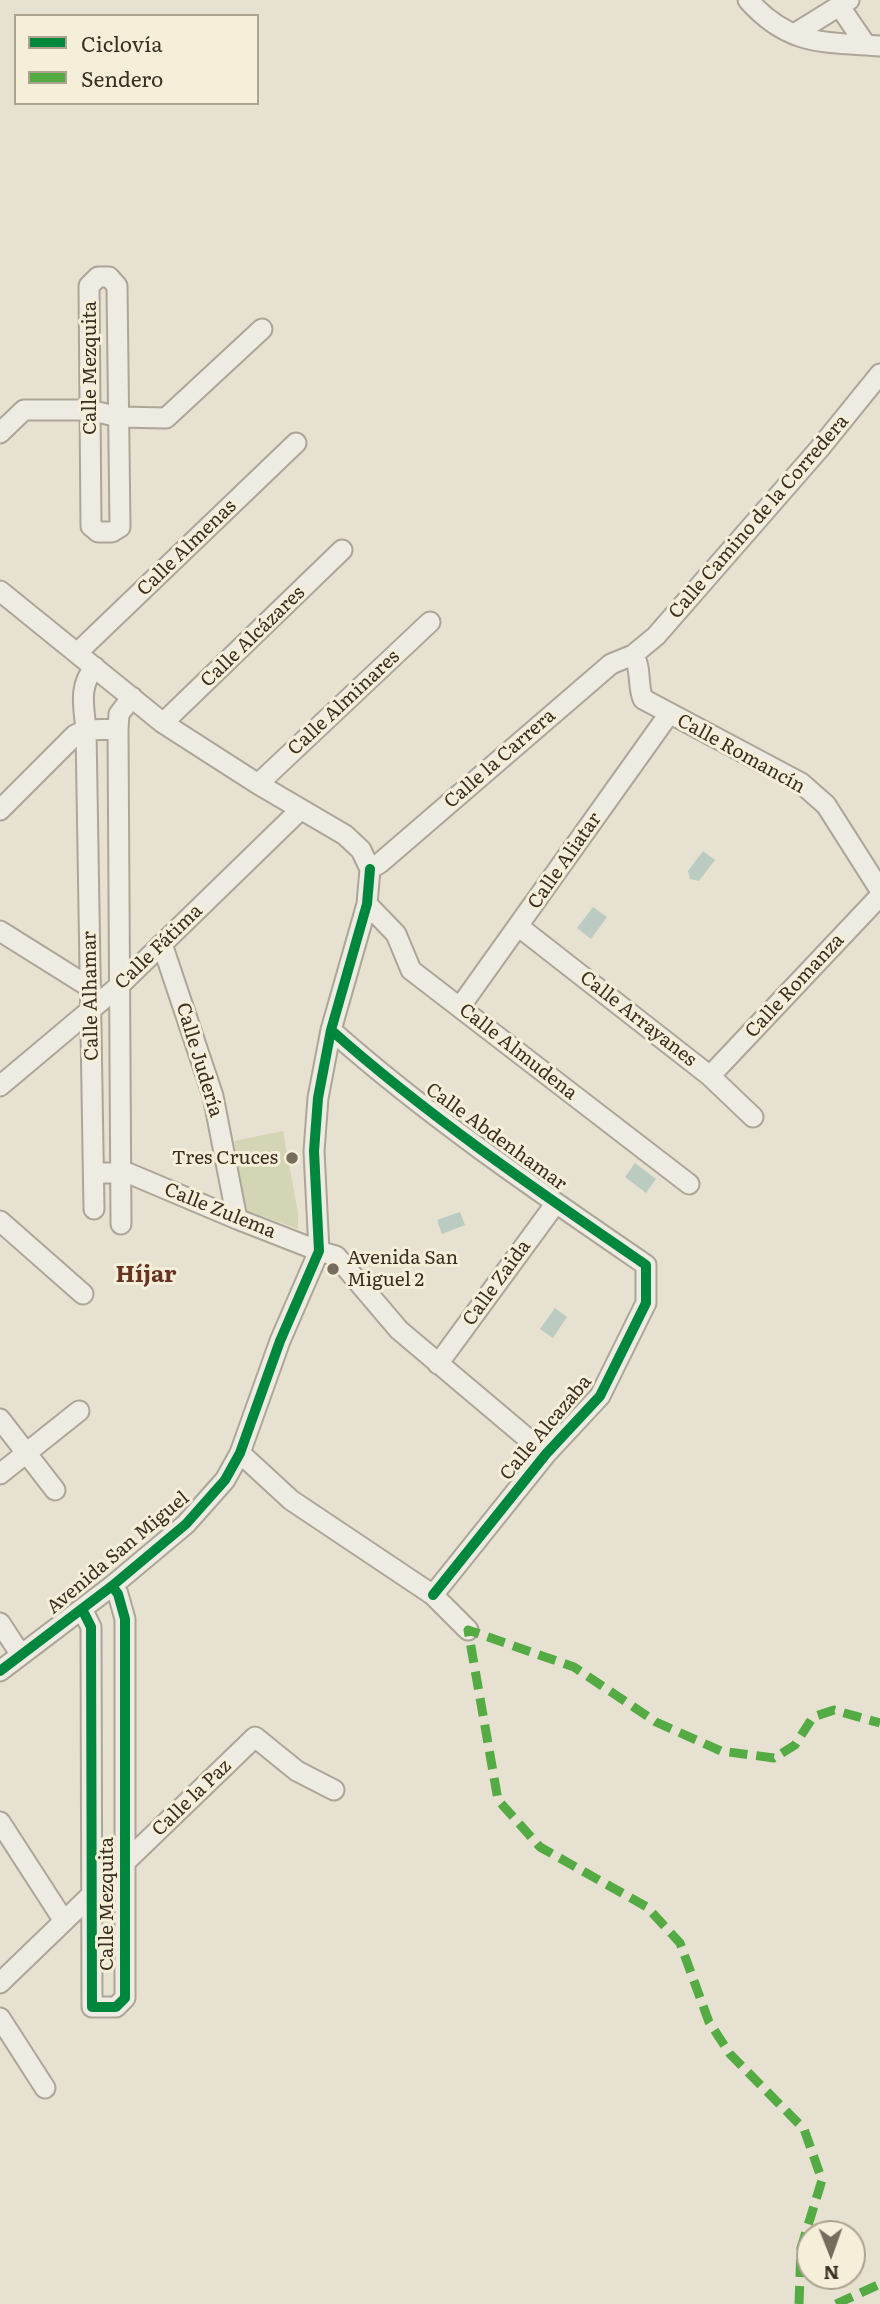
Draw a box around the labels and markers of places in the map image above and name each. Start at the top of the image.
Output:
place label: Tres Cruces [172,1147,278,1169]
marker: Tres Cruces [284,1150,300,1166]
place label: Avenida San Miguel 2 [347,1247,458,1291]
marker: Avenida San Miguel 2 [325,1261,341,1277]

